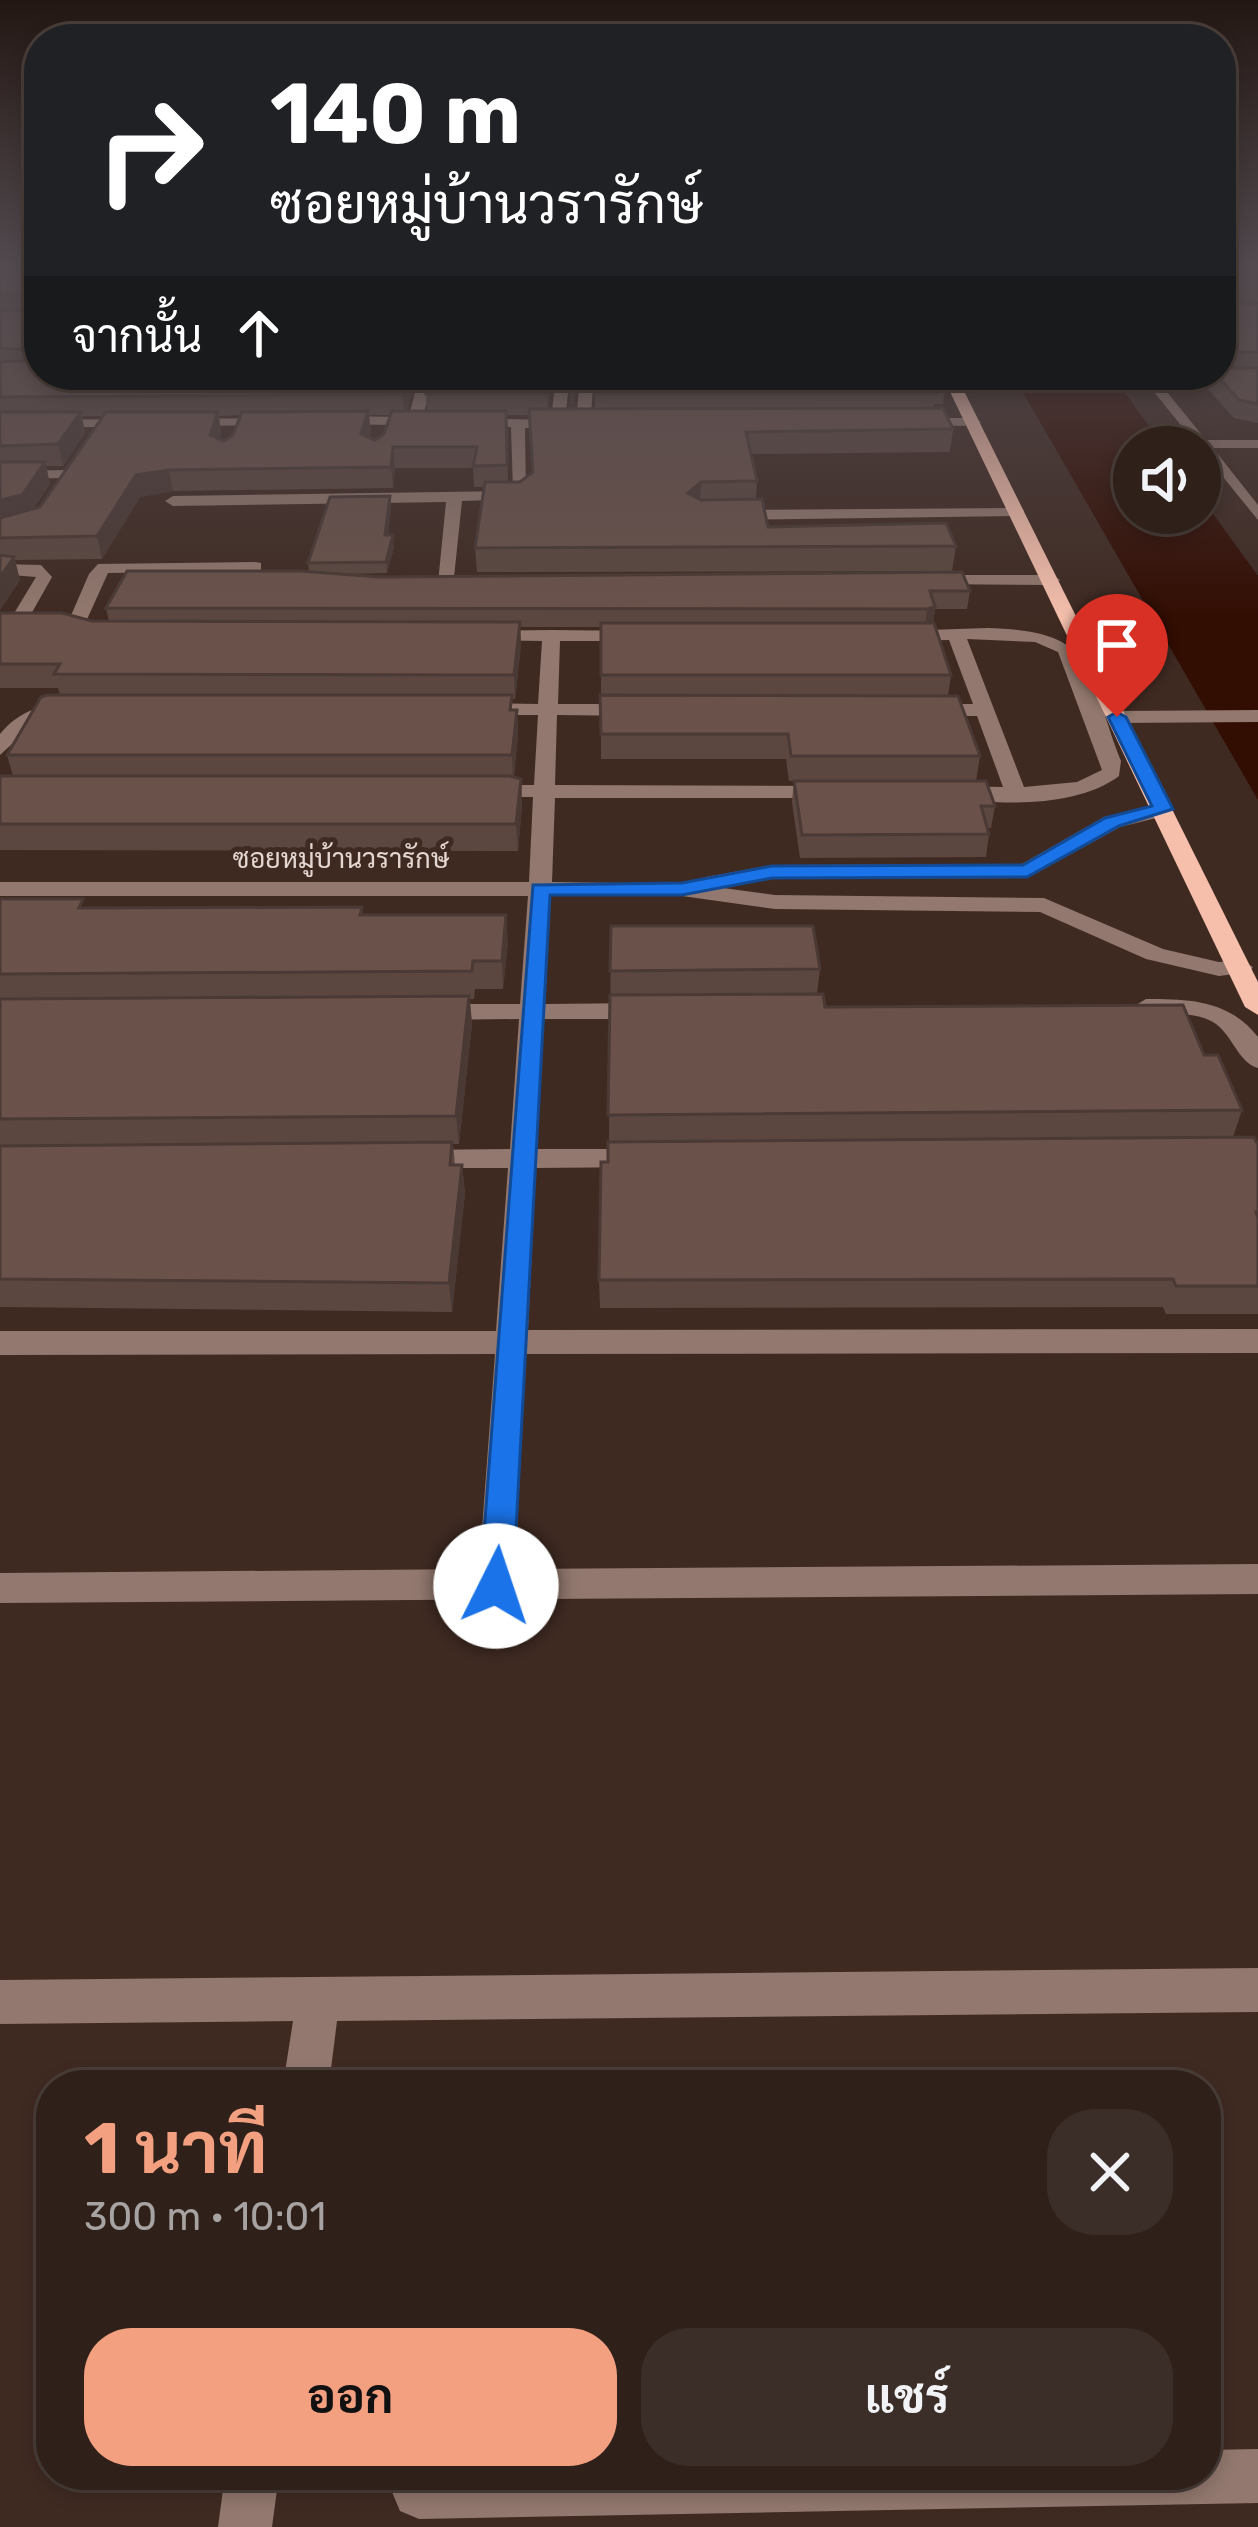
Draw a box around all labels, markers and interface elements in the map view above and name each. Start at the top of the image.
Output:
text: 140 m [270,64,521,164]
icon: right [72,72,228,228]
text: ซอยหมู่บ้านวรารักษ์ [270,173,703,237]
icon: ahead [226,300,292,366]
text: จากนั้น [72,310,202,363]
map controls [1113,426,1221,534]
button: sound [1113,426,1221,534]
pin [1066,594,1168,717]
icon: arrive [1084,612,1150,678]
street label: ซอยหมู่บ้านวรารักษ์ [233,841,450,877]
position arrow [433,1523,559,1649]
text: 1 นาที [84,2106,267,2191]
button: close [1047,2109,1173,2235]
text: 300 m · 10:01 [84,2194,326,2240]
button: ออก [84,2328,617,2466]
button: แชร์ [641,2328,1173,2466]

